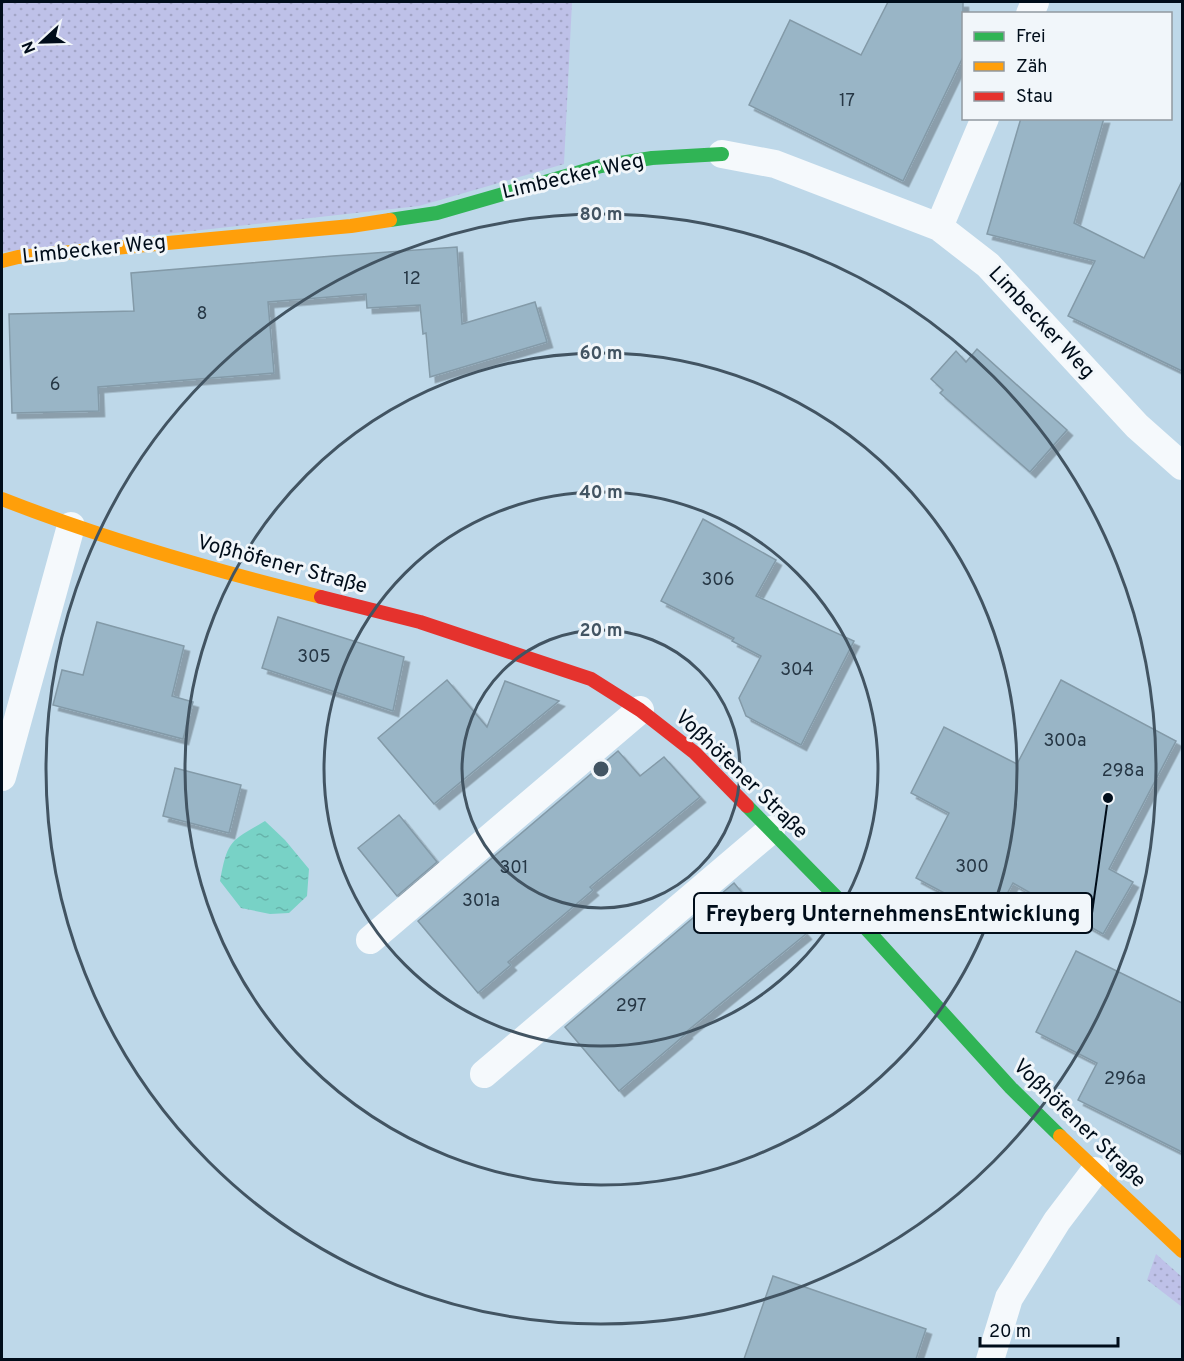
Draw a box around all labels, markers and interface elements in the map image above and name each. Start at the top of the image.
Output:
north arrow [12,12,72,72]
legend [962,12,1172,120]
text: Frei [1016,26,1046,49]
text: N [19,38,41,56]
text: Zäh [1016,56,1047,79]
text: Stau [1016,86,1053,109]
house number: 17 [839,90,855,113]
street label: Limbecker Weg [500,148,646,206]
text: 80 m [579,204,623,227]
street label: Limbecker Weg [21,229,167,271]
street label: Limbecker Weg [982,261,1100,385]
house number: 12 [403,268,421,291]
house number: 8 [197,303,208,326]
text: 60 m [579,343,623,366]
house number: 6 [50,374,60,397]
text: 40 m [579,482,623,505]
street label: Voßhöfener Straße [194,529,370,601]
house number: 306 [702,569,734,592]
text: 20 m [579,620,623,643]
house number: 305 [297,646,331,669]
house number: 304 [780,659,814,682]
street label: Voßhöfener Straße [669,705,813,845]
house number: 300a [1043,730,1087,753]
centre of rings [591,759,611,779]
house number: 298a [1102,760,1144,783]
house number: 300 [955,856,989,879]
house number: 301 [500,857,528,880]
house number: 301a [462,890,500,913]
callout: Freyberg UnternehmensEntwicklung [694,893,1092,933]
text: Freyberg UnternehmensEntwicklung [706,902,1080,929]
house number: 297 [616,995,646,1018]
street label: Voßhöfener Straße [1007,1054,1151,1194]
house number: 296a [1104,1068,1146,1091]
scale bar [980,1310,1118,1348]
text: 20 m [989,1321,1031,1344]

